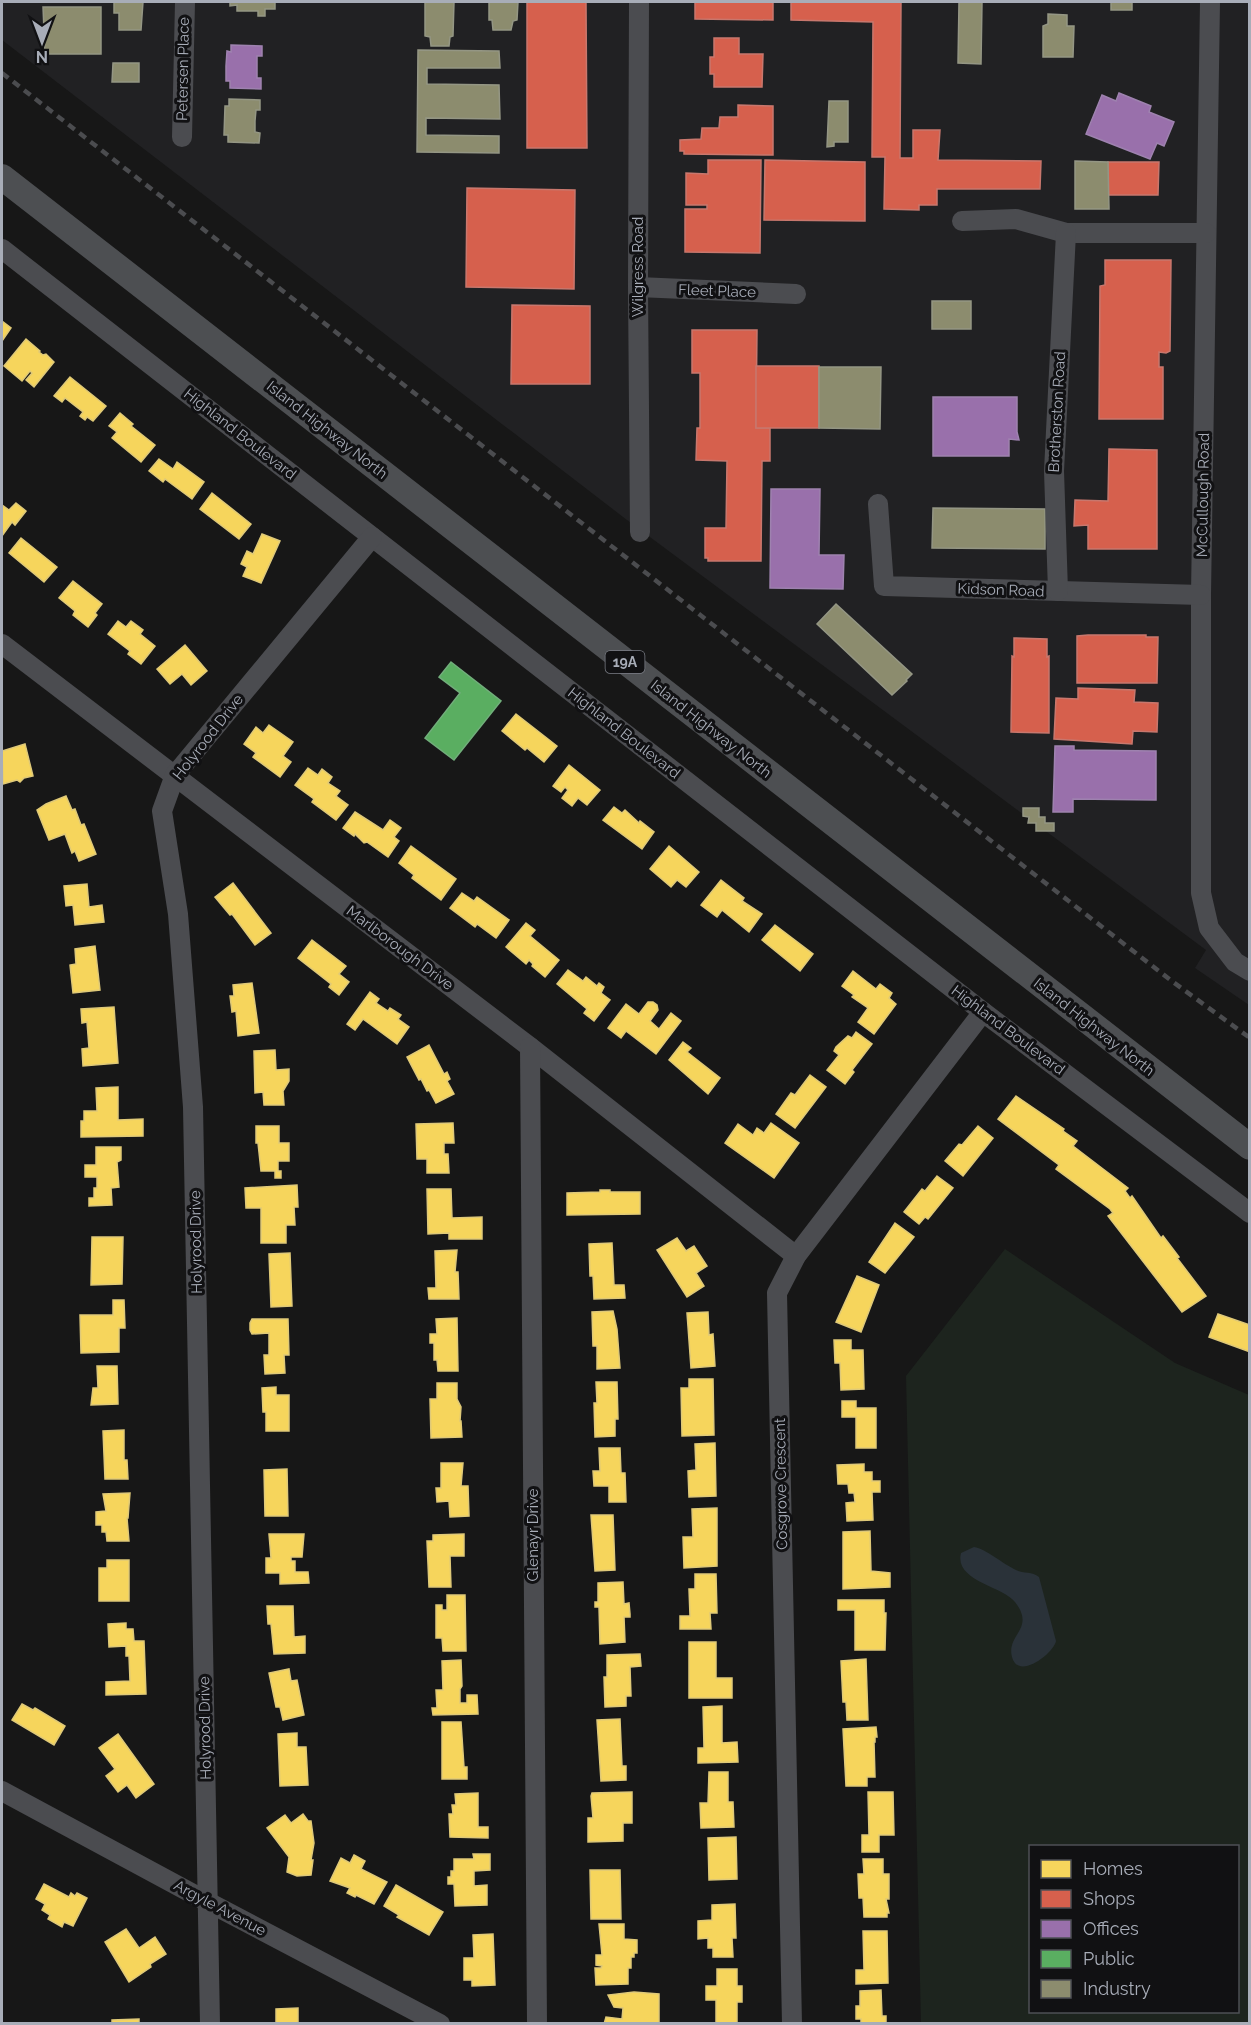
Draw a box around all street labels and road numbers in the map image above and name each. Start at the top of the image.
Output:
street label: Petersen Place [173,17,193,121]
street label: Wilgress Road [629,217,647,317]
street label: Fleet Place [678,281,756,301]
street label: Brotherston Road [1045,351,1069,473]
street label: Island Highway North [263,377,391,483]
street label: Highland Boulevard [180,385,300,483]
street label: McCullough Road [1193,433,1213,557]
street label: Kidson Road [957,579,1045,601]
road number: 19A [606,651,644,673]
street label: Island Highway North [647,676,775,782]
street label: Highland Boulevard [564,684,684,782]
street label: Holyrood Drive [169,690,247,783]
street label: Marlborough Drive [343,902,457,994]
street label: Island Highway North [1030,974,1158,1080]
street label: Highland Boulevard [948,981,1068,1079]
street label: Holyrood Drive [186,1190,206,1294]
street label: Cosgrove Crescent [771,1418,791,1550]
street label: Glenayr Drive [524,1488,542,1581]
street label: Holyrood Drive [195,1676,215,1780]
street label: Argyle Avenue [171,1876,269,1940]

